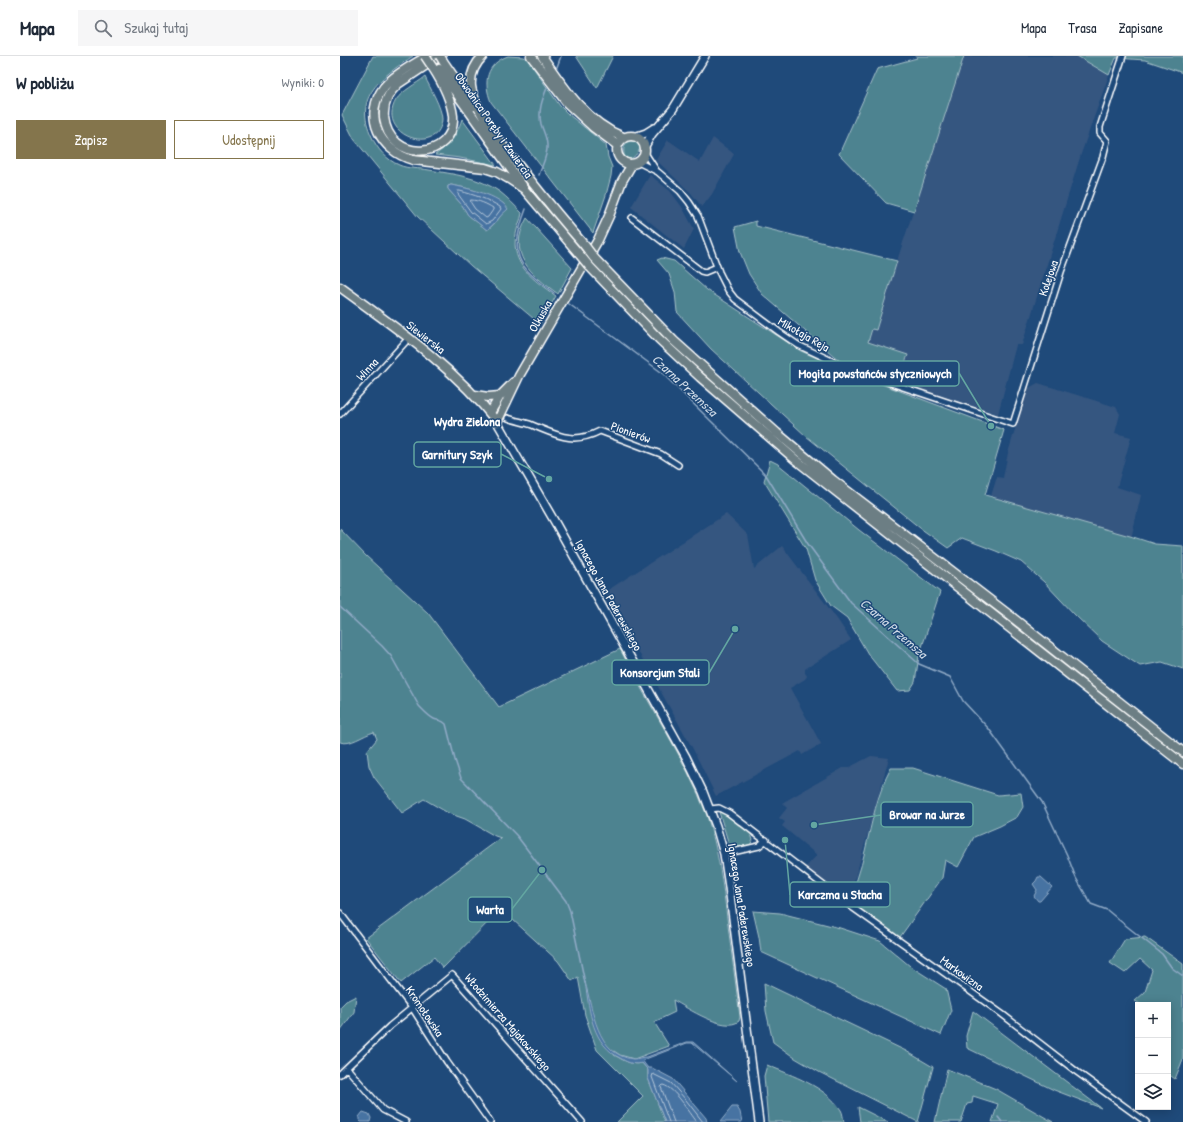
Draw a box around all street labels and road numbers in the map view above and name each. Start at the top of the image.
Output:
street label: Obwodnica Poręby i Zawiercia [451,69,537,182]
street label: Kolejowa [1034,257,1062,298]
street label: Olkuska [524,297,556,335]
street label: Mikołaja Reja [775,312,833,356]
street label: Siewierska [403,316,449,358]
street label: Winna [352,354,382,384]
street label: Pionierów [609,417,654,447]
street label: Ignacego Jana Paderewskiego [571,536,647,654]
street label: Ignacego Jana Paderewskiego [724,842,760,968]
street label: Markowizna [937,951,987,995]
street label: Włodzimierza Majakowskiego [461,970,555,1075]
street label: Kromołowska [402,982,448,1040]

